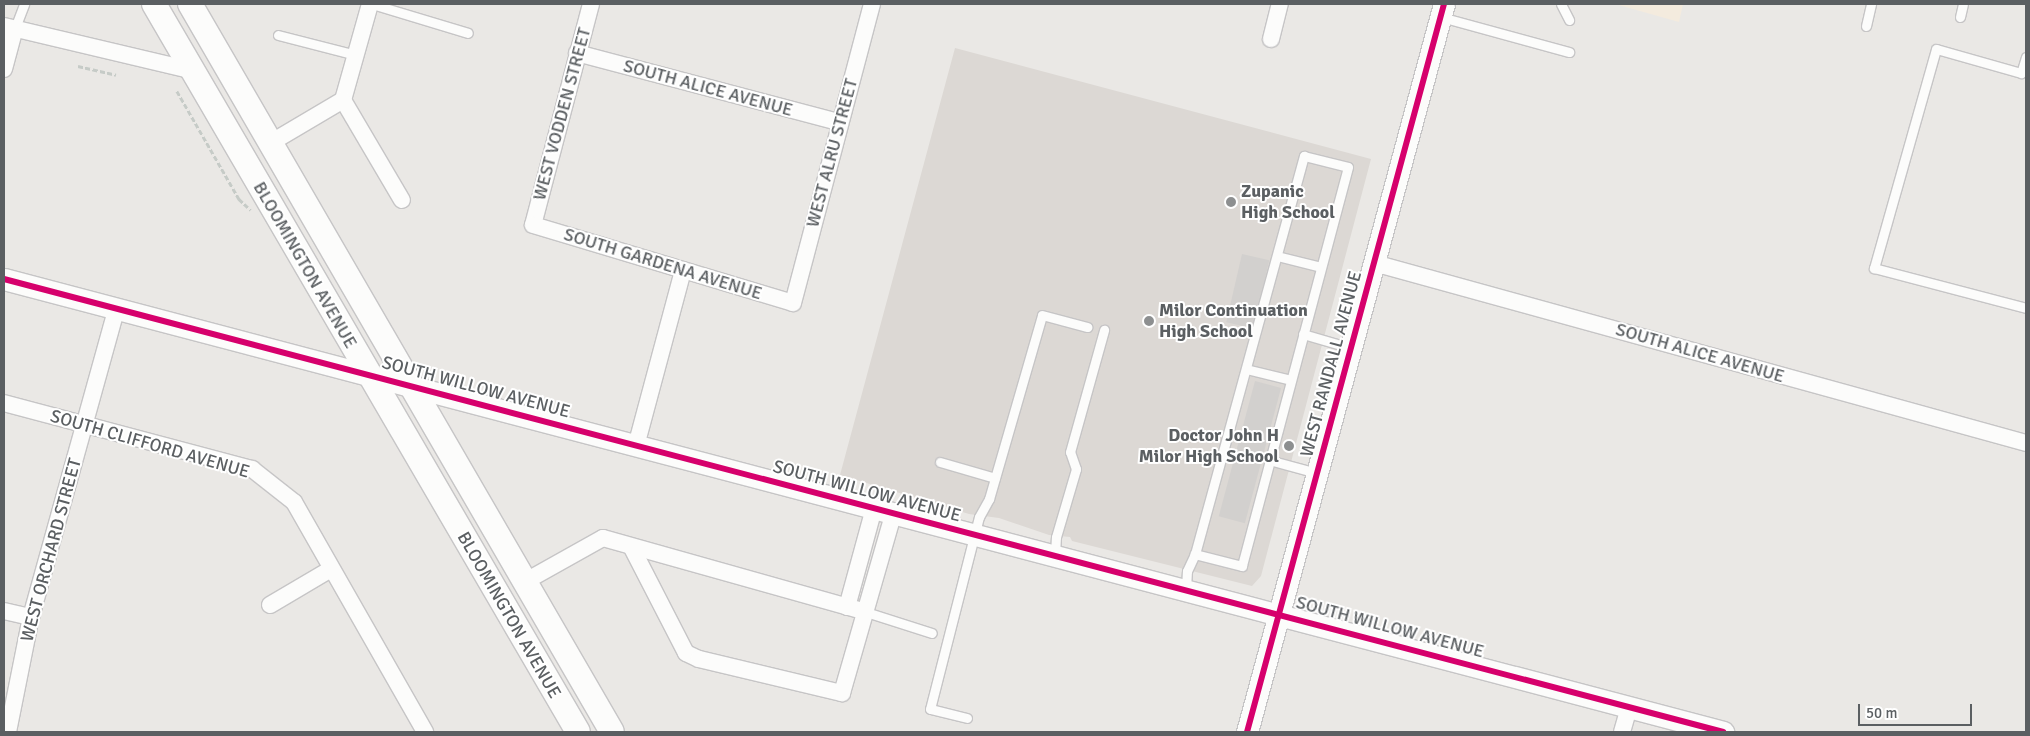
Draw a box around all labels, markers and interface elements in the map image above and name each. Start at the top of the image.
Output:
street label: WEST VODDEN STREET [529,25,595,203]
street label: SOUTH ALICE AVENUE [621,55,795,121]
street label: WEST ALRU STREET [802,76,862,230]
street label: BLOOMINGTON AVENUE [249,178,361,352]
place label: Zupanic High School [1241,181,1335,223]
marker: Zupanic High School [1225,196,1237,208]
street label: SOUTH GARDENA AVENUE [561,224,765,304]
street label: WEST RANDALL AVENUE [1296,269,1366,459]
place label: Milor Continuation High School [1159,300,1308,342]
marker: Milor Continuation High School [1143,315,1155,327]
street label: SOUTH ALICE AVENUE [1613,319,1787,387]
street label: SOUTH WILLOW AVENUE [380,352,572,422]
street label: SOUTH CLIFFORD AVENUE [48,405,252,483]
place label: Doctor John H Milor High School [1139,425,1279,468]
marker: Doctor John H Milor High School [1283,440,1295,452]
street label: WEST ORCHARD STREET [16,456,86,644]
street label: SOUTH WILLOW AVENUE [771,456,963,526]
street label: BLOOMINGTON AVENUE [453,528,565,702]
street label: SOUTH WILLOW AVENUE [1294,592,1486,662]
scale bar [1860,694,1974,726]
text: 50 m [1866,704,1897,722]

